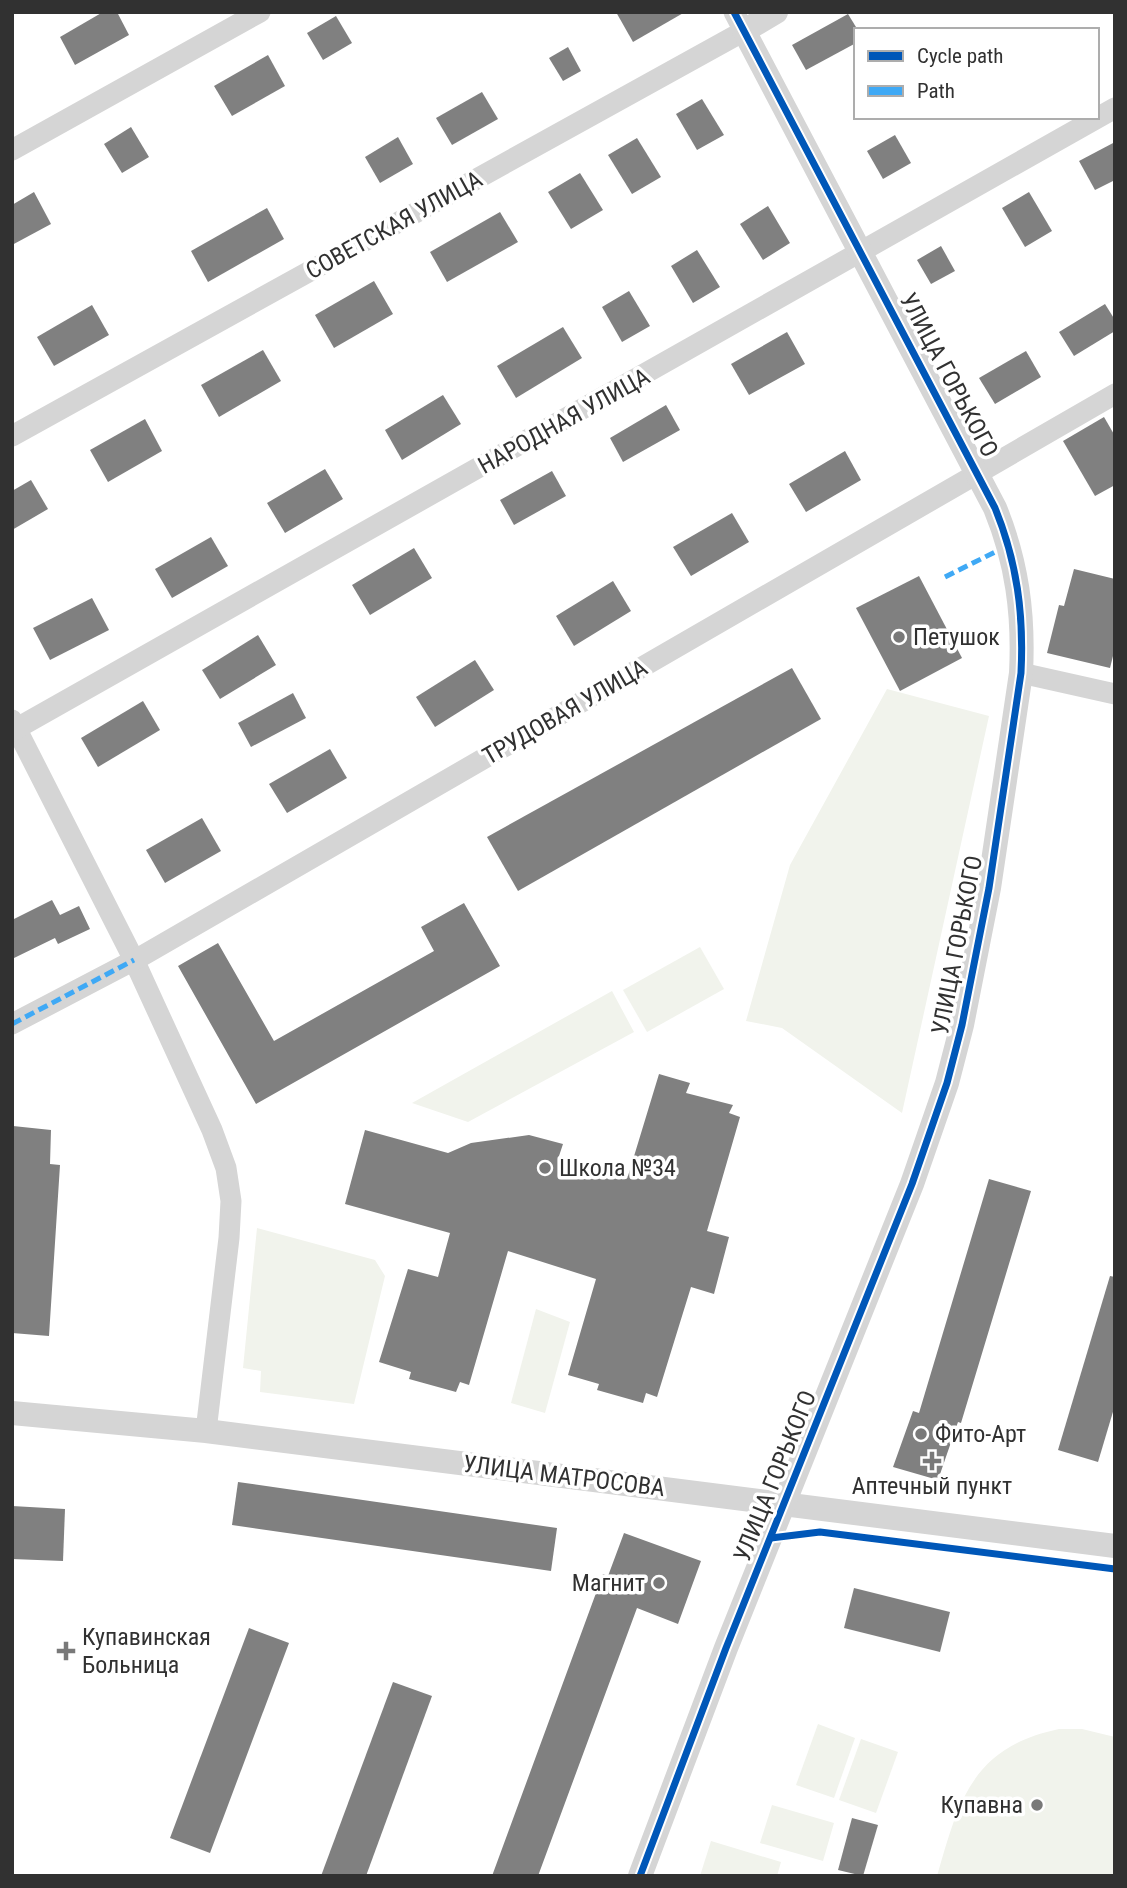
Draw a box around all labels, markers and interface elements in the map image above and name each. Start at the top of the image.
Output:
legend [854,28,1099,119]
text: Cycle path [917,44,1003,68]
text: Path [917,79,955,103]
street label: СОВЕТСКАЯ УЛИЦА [301,165,487,285]
street label: УЛИЦА ГОРЬКОГО [894,288,1004,462]
street label: НАРОДНАЯ УЛИЦА [473,362,655,480]
place label: Петушок [913,623,1000,651]
marker: Петушок [891,629,907,645]
street label: ТРУДОВАЯ УЛИЦА [478,653,652,770]
street label: УЛИЦА ГОРЬКОГО [926,853,988,1037]
place label: Школа №34 [559,1154,676,1182]
marker: Школа №34 [537,1160,553,1176]
street label: УЛИЦА ГОРЬКОГО [728,1386,822,1566]
place label: Фито-Арт [935,1420,1026,1448]
marker: Фито-Арт [913,1426,929,1442]
street label: УЛИЦА МАТРОСОВА [462,1450,667,1502]
marker: Аптечный пункт [924,1453,940,1469]
place label: Аптечный пункт [852,1472,1012,1500]
place label: Магнит [572,1569,645,1597]
marker: Магнит [651,1575,667,1591]
place label: Купавинская Больница [82,1623,211,1679]
marker: Купавинская Больница [56,1641,76,1661]
place label: Купавна [941,1791,1023,1819]
marker: Купавна [1029,1797,1045,1813]

